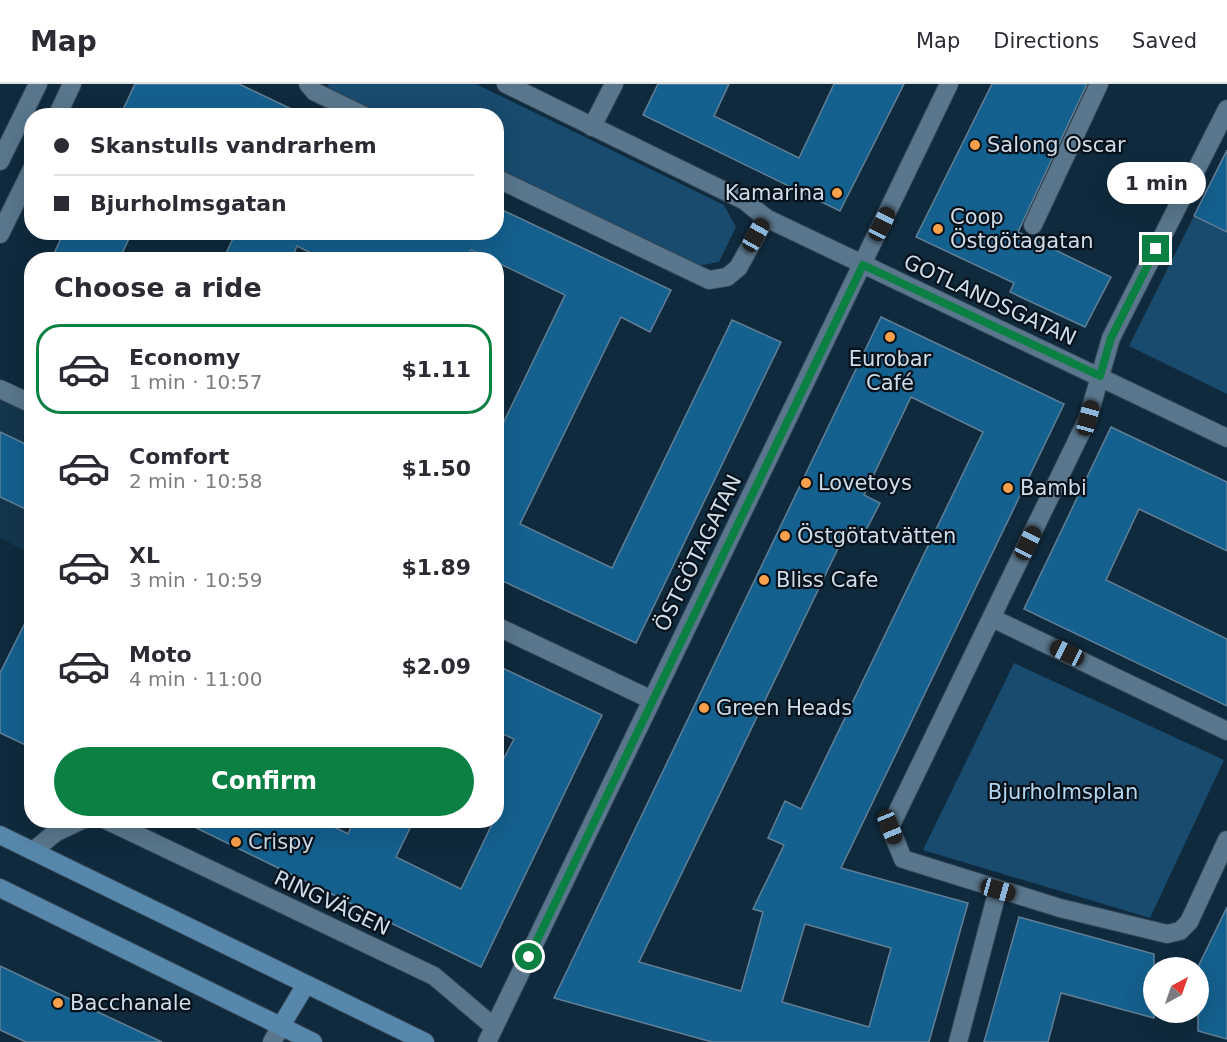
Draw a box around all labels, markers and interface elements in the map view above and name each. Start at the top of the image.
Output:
text: Map [30,25,97,58]
text: Map [916,29,960,53]
text: Directions [993,29,1099,53]
text: Saved [1132,29,1197,53]
text: Skanstulls vandrarhem [90,133,377,158]
place label: Salong Oscar [987,133,1126,157]
marker: Salong Oscar [968,138,982,152]
callout: 1 min [1106,162,1206,204]
text: 1 min [1125,171,1188,195]
place label: Kamarina [725,181,825,205]
marker: Kamarina [830,186,844,200]
text: Bjurholmsgatan [90,191,287,216]
car [866,204,898,244]
place label: Coop Östgötagatan [950,205,1094,253]
car [739,215,773,255]
marker: Coop Östgötagatan [931,222,945,236]
route end [1142,235,1169,262]
street label: GOTLANDSGATAN [900,249,1080,351]
text: Choose a ride [54,272,262,303]
marker: Eurobar Café [883,330,897,344]
icon: car [57,342,111,396]
text: Economy [129,345,240,370]
place label: Eurobar Café [849,347,932,395]
text: $1.11 [401,357,471,382]
text: 1 min · 10:57 [129,370,263,394]
car [1075,398,1101,438]
icon: car [57,441,111,495]
text: Comfort [129,444,229,469]
text: $1.50 [401,456,471,481]
text: 2 min · 10:58 [129,469,263,493]
street label: ÖSTGÖTAGATAN [649,470,746,635]
place label: Lovetoys [818,471,912,495]
marker: Lovetoys [799,476,813,490]
place label: Bambi [1020,476,1087,500]
marker: Bambi [1001,481,1015,495]
place label: Östgötatvätten [797,523,956,548]
car [1012,523,1044,563]
marker: Östgötatvätten [778,529,792,543]
icon: car [57,540,111,594]
text: XL [129,543,160,568]
text: $1.89 [401,555,471,580]
text: 3 min · 10:59 [129,568,263,592]
place label: Bliss Cafe [776,568,878,592]
marker: Bliss Cafe [757,573,771,587]
car [1047,637,1087,669]
icon: car [57,639,111,693]
text: Moto [129,642,192,667]
text: $2.09 [401,654,471,679]
text: 4 min · 11:00 [129,667,263,691]
place label: Green Heads [716,696,852,720]
marker: Green Heads [697,701,711,715]
button: Confirm [54,747,474,816]
park label: Bjurholmsplan [988,780,1138,804]
car [875,807,905,847]
place label: Crispy [248,830,314,854]
marker: Crispy [229,835,243,849]
street label: RINGVÄGEN [270,865,394,940]
car [978,876,1018,904]
route start [515,943,542,970]
north arrow [1143,957,1209,1023]
map controls [1143,957,1209,1023]
place label: Bacchanale [70,991,191,1015]
marker: Bacchanale [51,996,65,1010]

